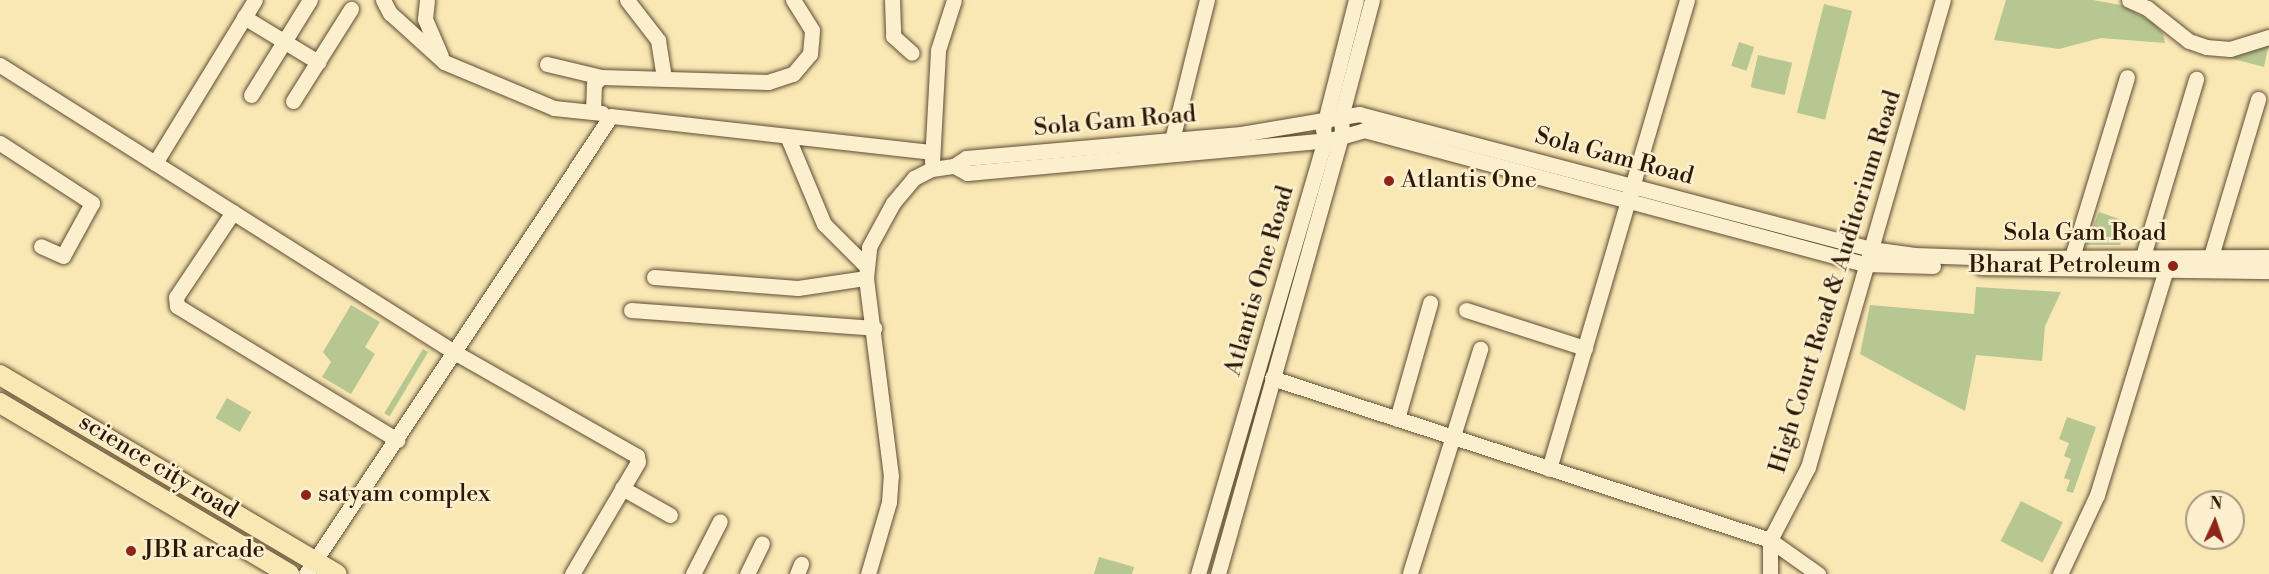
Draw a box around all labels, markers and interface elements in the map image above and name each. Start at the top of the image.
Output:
street label: High Court Road & Auditorium Road [1764,87,1908,477]
street label: Sola Gam Road [1033,101,1197,143]
street label: Sola Gam Road [1532,122,1696,192]
place label: Atlantis One [1401,167,1537,195]
marker: Atlantis One [1382,174,1396,188]
street label: Atlantis One Road [1219,183,1301,379]
street label: Sola Gam Road [2004,220,2166,248]
place label: Bharat Petroleum [1969,252,2161,280]
marker: Bharat Petroleum [2166,259,2180,273]
street label: science city road [73,408,243,526]
place label: satyam complex [318,481,491,509]
marker: satyam complex [299,488,313,502]
north arrow [2185,490,2245,550]
text: N [2209,494,2223,514]
place label: JBR arcade [143,537,265,565]
marker: JBR arcade [124,544,138,558]

